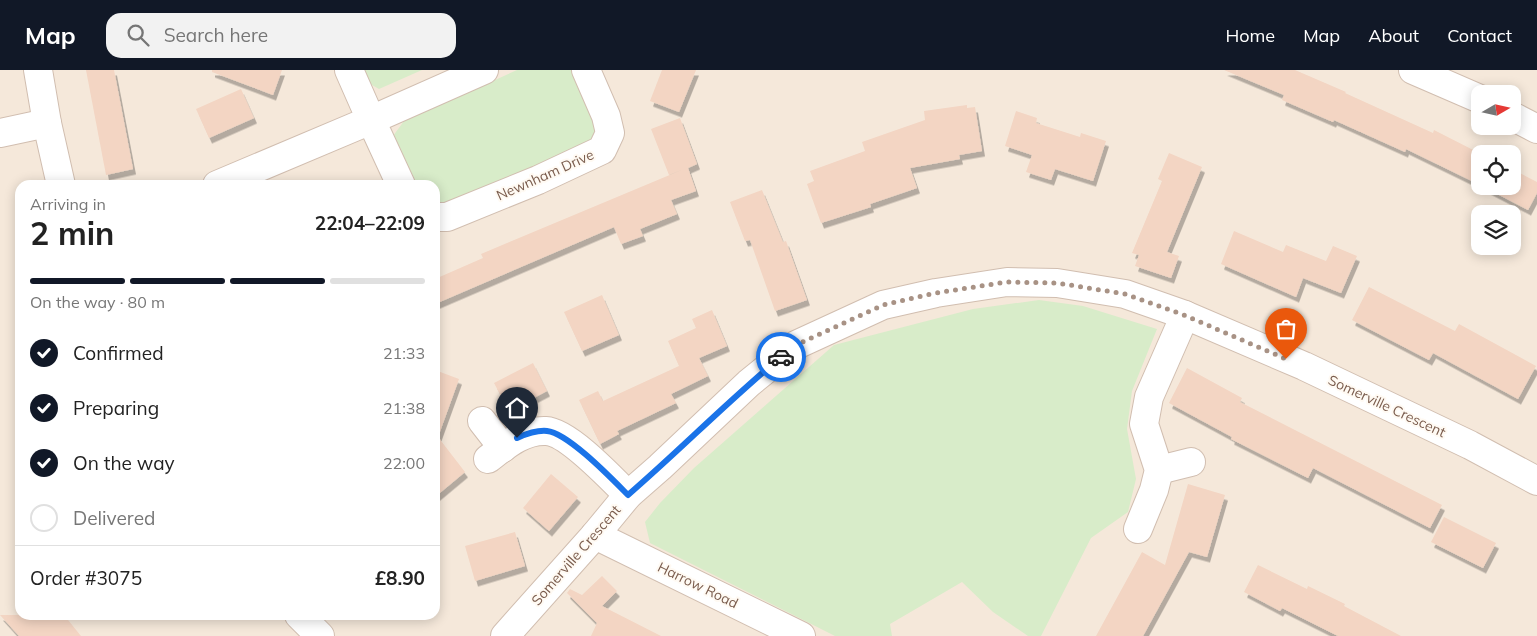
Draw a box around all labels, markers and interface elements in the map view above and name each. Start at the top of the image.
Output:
search box [106,13,456,58]
text: Map [25,20,76,50]
icon: search [124,21,152,49]
text: Search here [164,23,268,47]
text: Home [1225,24,1275,47]
text: Map [1303,24,1340,47]
text: About [1368,24,1419,47]
text: Contact [1447,24,1512,47]
north arrow [1471,85,1521,135]
map controls [1471,85,1521,255]
street label: Newnham Drive [493,145,597,205]
button: locate [1471,145,1521,195]
text: Arriving in [30,194,106,214]
button: layers [1471,205,1521,255]
text: 22:04–22:09 [315,211,425,235]
text: 2 min [30,213,114,253]
text: On the way · 80 m [30,292,165,312]
pin [1265,308,1307,359]
icon: bag [1272,315,1300,343]
courier [756,332,806,382]
icon: check [30,339,58,367]
text: Confirmed [73,341,164,365]
text: 21:33 [383,343,425,363]
icon: car [767,343,795,371]
street label: Somerville Crescent [1325,371,1449,441]
pin [496,387,538,438]
icon: check [30,394,58,422]
icon: home [503,394,531,422]
text: Preparing [73,396,159,420]
text: 21:38 [383,398,425,418]
icon: check [30,449,58,477]
text: On the way [73,451,175,475]
text: 22:00 [383,453,425,473]
street label: Somerville Crescent [527,501,625,609]
text: Delivered [73,506,155,530]
street label: Harrow Road [655,558,741,612]
text: Order #3075 [30,566,142,590]
text: £8.90 [375,566,425,590]

